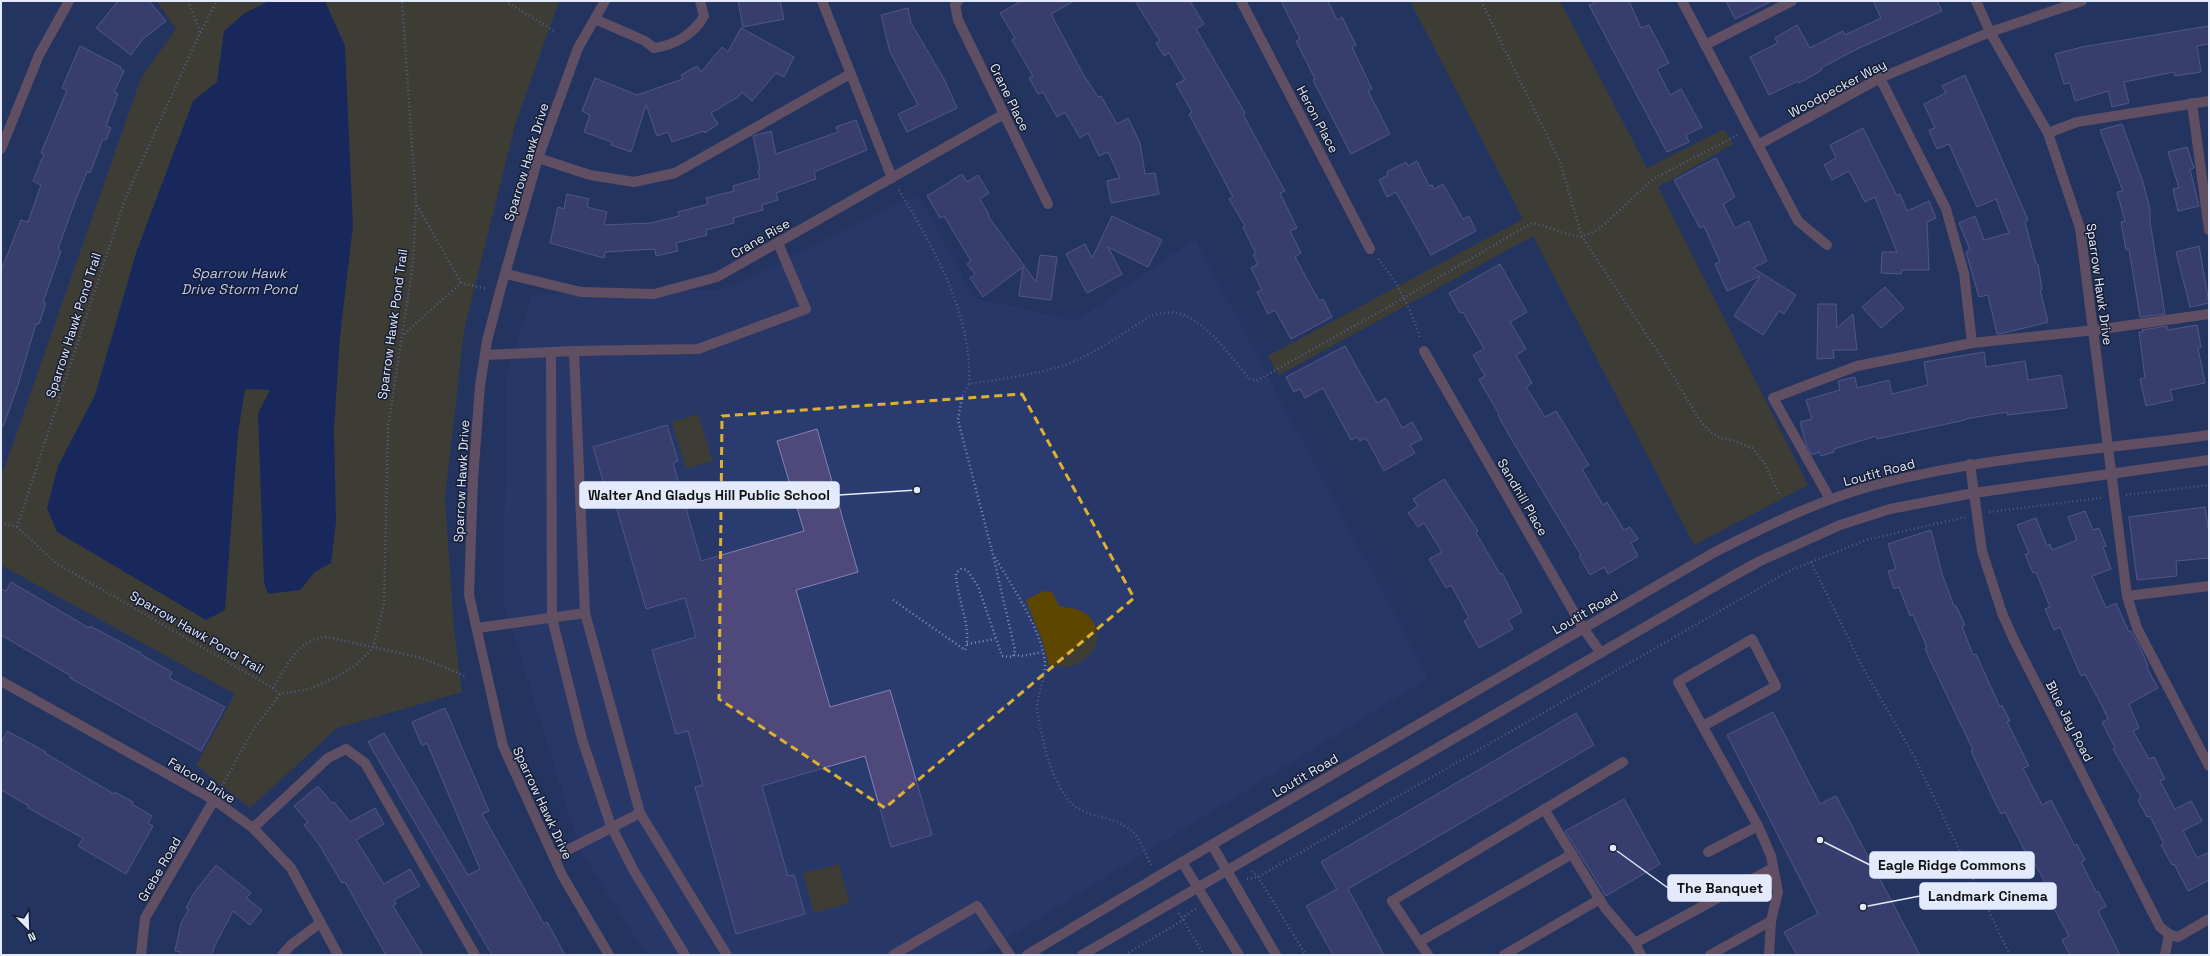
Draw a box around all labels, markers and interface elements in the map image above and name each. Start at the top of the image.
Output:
street label: Woodpecker Way [1785,55,1889,121]
street label: Crane Place [986,61,1033,134]
street label: Heron Place [1293,83,1342,156]
street label: Sparrow Hawk Drive [500,101,553,223]
street label: Crane Rise [728,215,793,262]
street label: Sparrow Hawk Drive [2083,222,2116,346]
street label: Sparrow Hawk Pond Trail [374,248,411,400]
street label: Sparrow Hawk Pond Trail [42,250,105,400]
water label: Sparrow Hawk Drive Storm Pond [181,264,299,298]
street label: Sparrow Hawk Drive [450,419,473,543]
street label: Loutit Road [1841,455,1917,490]
street label: Sandhill Place [1494,456,1552,539]
callout: Walter And Gladys Hill Public School [580,482,839,508]
text: Walter And Gladys Hill Public School [588,486,830,504]
street label: Sparrow Hawk Pond Trail [127,587,267,678]
street label: Loutit Road [1549,587,1621,638]
street label: Blue Jay Road [2042,678,2097,765]
street label: Sparrow Hawk Drive [509,744,576,862]
street label: Loutit Road [1269,750,1341,801]
street label: Falcon Drive [165,754,239,807]
street label: Grebe Road [134,834,185,905]
callout: Eagle Ridge Commons [1870,852,2034,878]
text: Eagle Ridge Commons [1878,856,2026,874]
callout: The Banquet [1668,875,1771,901]
text: The Banquet [1677,879,1763,897]
callout: Landmark Cinema [1920,883,2056,909]
text: Landmark Cinema [1928,887,2048,905]
north arrow [8,908,48,948]
text: N [26,929,38,945]

